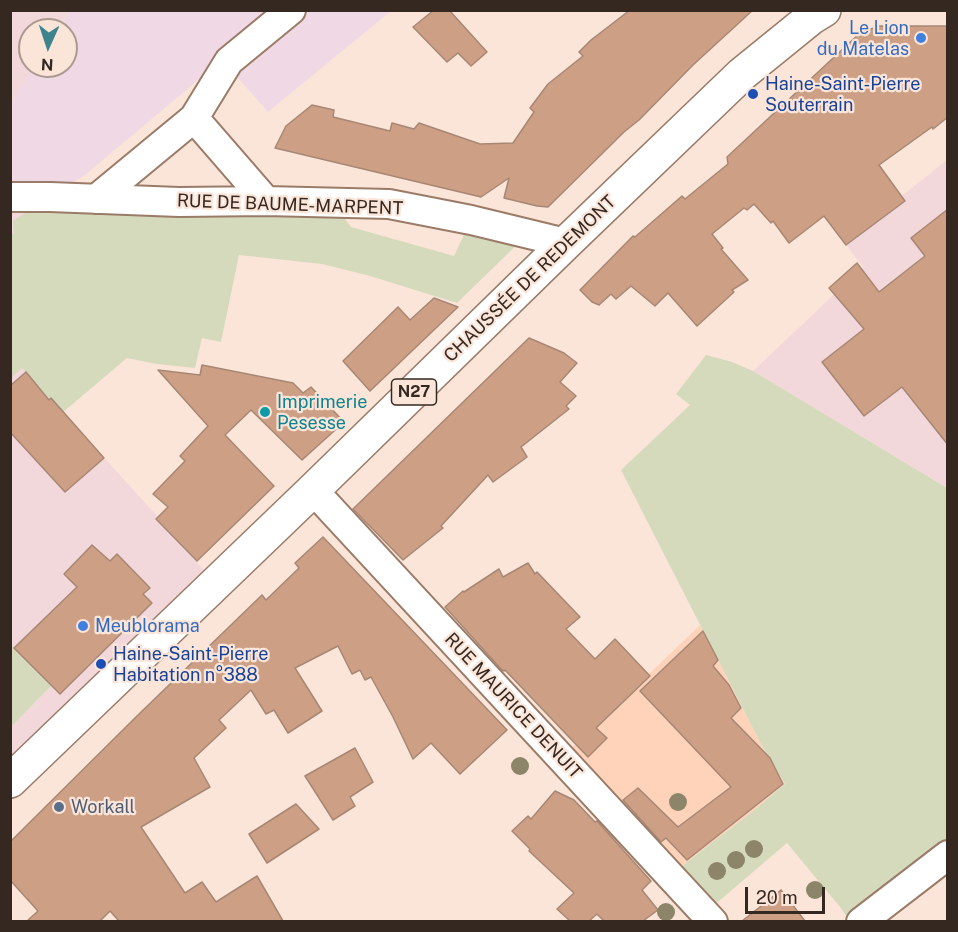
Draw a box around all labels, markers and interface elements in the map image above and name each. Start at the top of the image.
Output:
place label: Le Lion du Matelas [817,17,909,60]
north arrow [18,18,78,78]
marker: Le Lion du Matelas [914,31,928,45]
text: N [40,55,54,74]
place label: Haine-Saint-Pierre Souterrain [765,73,921,116]
marker: Haine-Saint-Pierre Souterrain [746,87,760,101]
street label: RUE DE BAUME-MARPENT [177,190,403,220]
street label: CHAUSSÉE DE REDEMONT [440,191,620,367]
road number: N27 [392,379,436,405]
place label: Imprimerie Pesesse [277,391,367,434]
marker: Imprimerie Pesesse [258,405,272,419]
place label: Meublorama [95,615,200,637]
marker: Meublorama [76,619,90,633]
street label: RUE MAURICE DENUIT [440,629,586,783]
place label: Haine-Saint-Pierre Habitation n°388 [113,643,269,686]
marker: Haine-Saint-Pierre Habitation n°388 [94,657,108,671]
place label: Workall [71,796,135,818]
marker: Workall [52,800,66,814]
scale bar [748,875,828,913]
text: 20 m [756,887,798,908]

